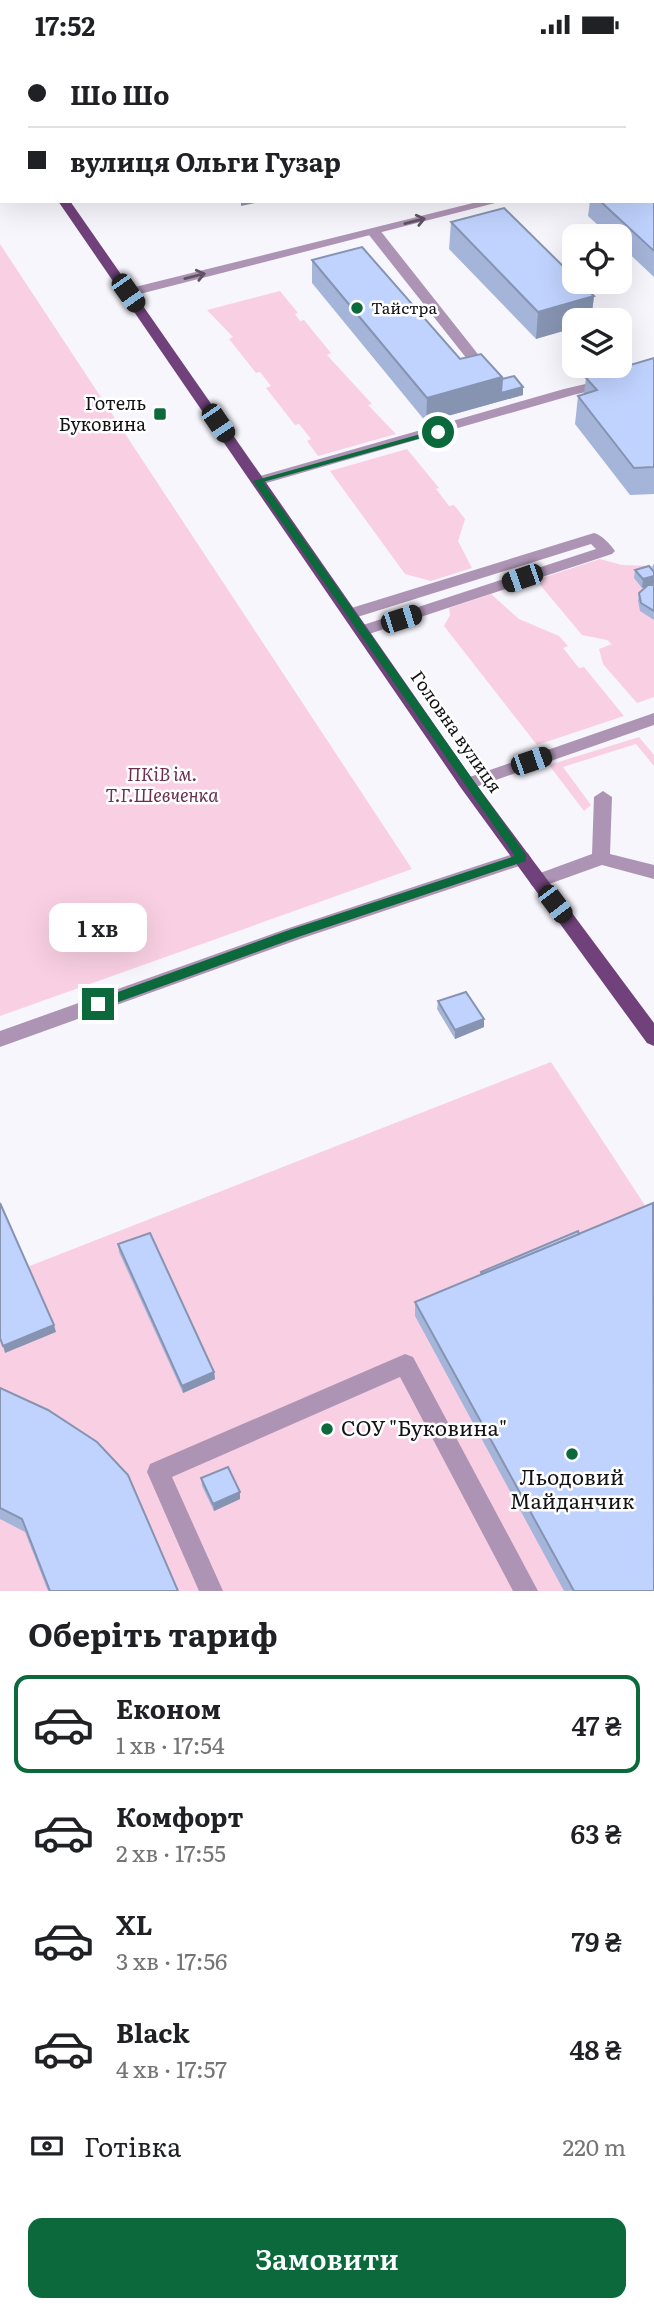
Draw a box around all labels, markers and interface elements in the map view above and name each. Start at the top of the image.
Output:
text: 17:52 [35,5,95,44]
text: Шо Шо [70,74,169,113]
text: вулиця Ольги Гузар [70,141,341,180]
one-way arrow [404,214,426,227]
map controls [562,224,632,378]
button: locate [562,224,632,294]
one-way arrow [183,269,205,282]
car [108,270,149,316]
place label: Тайстра [371,295,437,319]
marker: Тайстра [349,300,365,316]
button: layers [562,308,632,378]
place label: Готель Буковина [59,389,146,437]
car [198,400,239,446]
marker: Готель Буковина [152,406,168,422]
route start [422,416,454,448]
car [499,561,546,595]
car [378,603,425,635]
street label: Головна вулиця [405,665,510,798]
car [508,744,555,778]
park label: ПКіВ ім. Т.Г.Шевченка [105,760,219,808]
car [534,881,577,927]
callout: 1 хв [49,902,147,951]
text: 1 хв [77,910,119,944]
route end [82,988,114,1020]
place label: СОУ "Буковина" [341,1411,507,1442]
marker: СОУ "Буковина" [319,1421,335,1437]
marker: Льодовий Майданчик [564,1446,580,1462]
place label: Льодовий Майданчик [510,1460,635,1515]
text: Оберіть тариф [28,1609,278,1657]
text: Економ [116,1688,221,1727]
icon: car [32,1693,95,1756]
text: 47 ₴ [572,1705,622,1744]
text: 1 хв · 17:54 [116,1727,225,1761]
text: Комфорт [116,1796,243,1835]
icon: car [32,1801,95,1864]
text: 63 ₴ [571,1813,622,1852]
text: 2 хв · 17:55 [116,1835,226,1869]
text: XL [116,1904,153,1943]
icon: car [32,1909,95,1972]
text: 79 ₴ [571,1921,622,1960]
text: 3 хв · 17:56 [116,1943,227,1977]
text: Black [116,2012,190,2051]
icon: car [32,2017,95,2080]
text: 48 ₴ [569,2029,622,2068]
text: 4 хв · 17:57 [116,2051,227,2085]
text: Готівка [84,2126,181,2165]
icon: cash [28,2127,66,2165]
text: 220 m [562,2129,626,2163]
button: Замовити [28,2218,626,2298]

